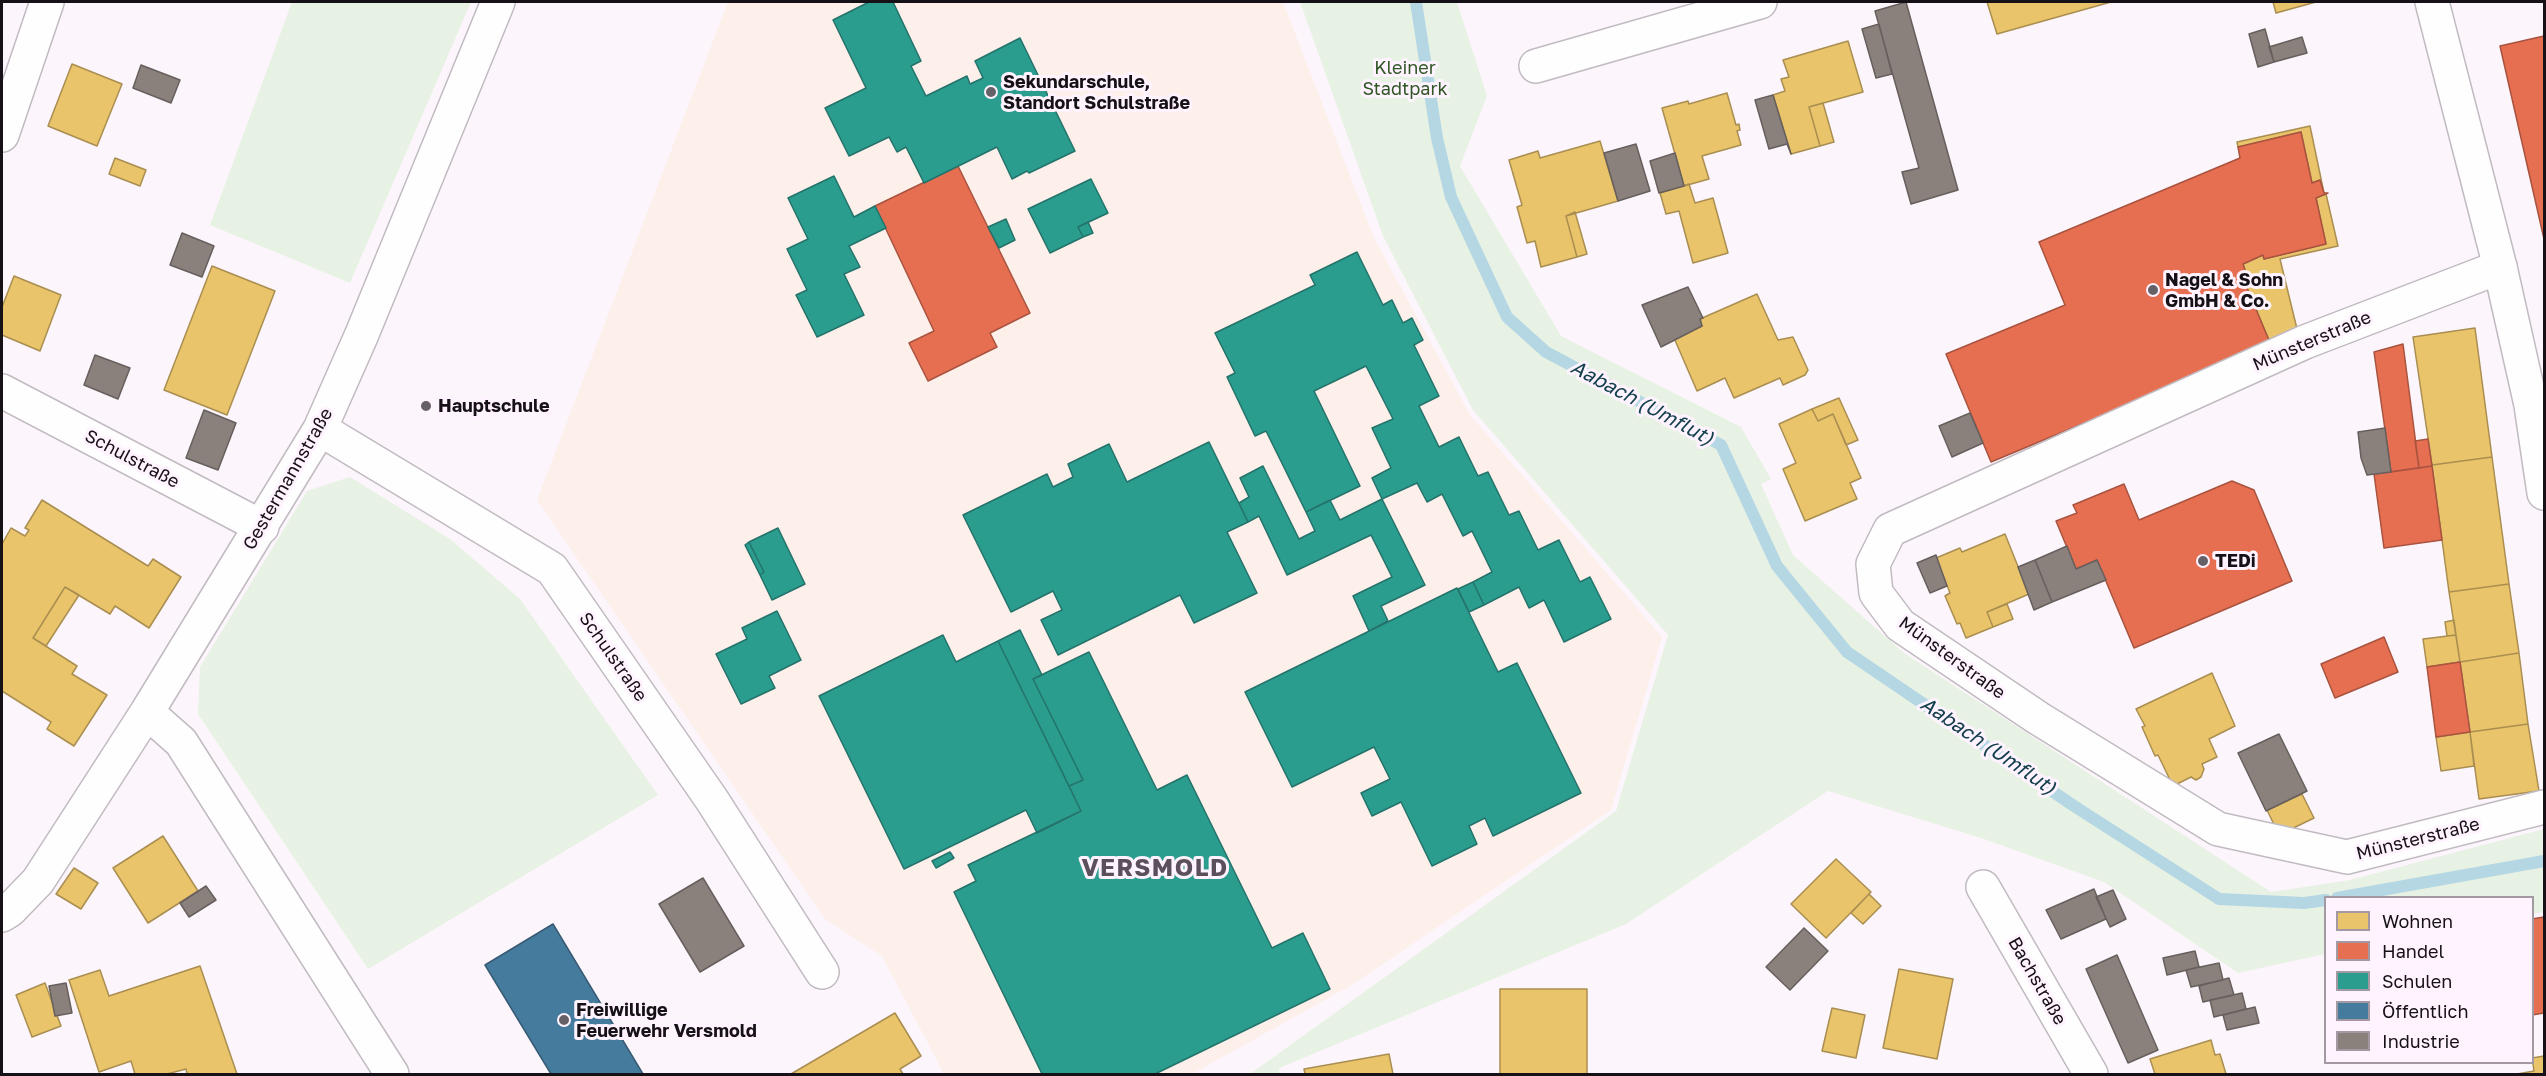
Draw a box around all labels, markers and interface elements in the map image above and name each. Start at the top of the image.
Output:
park label: Kleiner Stadtpark [1362,57,1448,100]
place label: Sekundarschule, Standort Schulstraße [1003,71,1190,113]
marker: Sekundarschule, Standort Schulstraße [984,85,998,99]
place label: Nagel & Sohn GmbH & Co. [2165,269,2283,312]
marker: Nagel & Sohn GmbH & Co. [2146,283,2160,297]
street label: Münsterstraße [2250,306,2374,376]
water label: Aabach (Umflut) [1567,355,1717,451]
place label: Hauptschule [438,395,550,417]
marker: Hauptschule [419,399,433,413]
street label: Gestermannstraße [239,404,337,554]
street label: Schulstraße [81,425,183,493]
place label: TEDi [2215,550,2256,572]
marker: TEDi [2196,554,2210,568]
street label: Schulstraße [574,608,652,706]
street label: Münsterstraße [1895,612,2009,704]
water label: Aabach (Umflut) [1916,692,2060,800]
street label: Münsterstraße [2354,813,2482,865]
district label: VERSMOLD [1081,854,1229,882]
legend [2324,896,2534,1064]
text: Wohnen [2382,910,2453,932]
street label: Bachstraße [2003,933,2071,1029]
text: Handel [2382,940,2444,962]
text: Schulen [2382,970,2452,992]
place label: Freiwillige Feuerwehr Versmold [576,999,757,1042]
text: Öffentlich [2382,1000,2468,1022]
marker: Freiwillige Feuerwehr Versmold [557,1013,571,1027]
text: Industrie [2382,1030,2460,1052]

